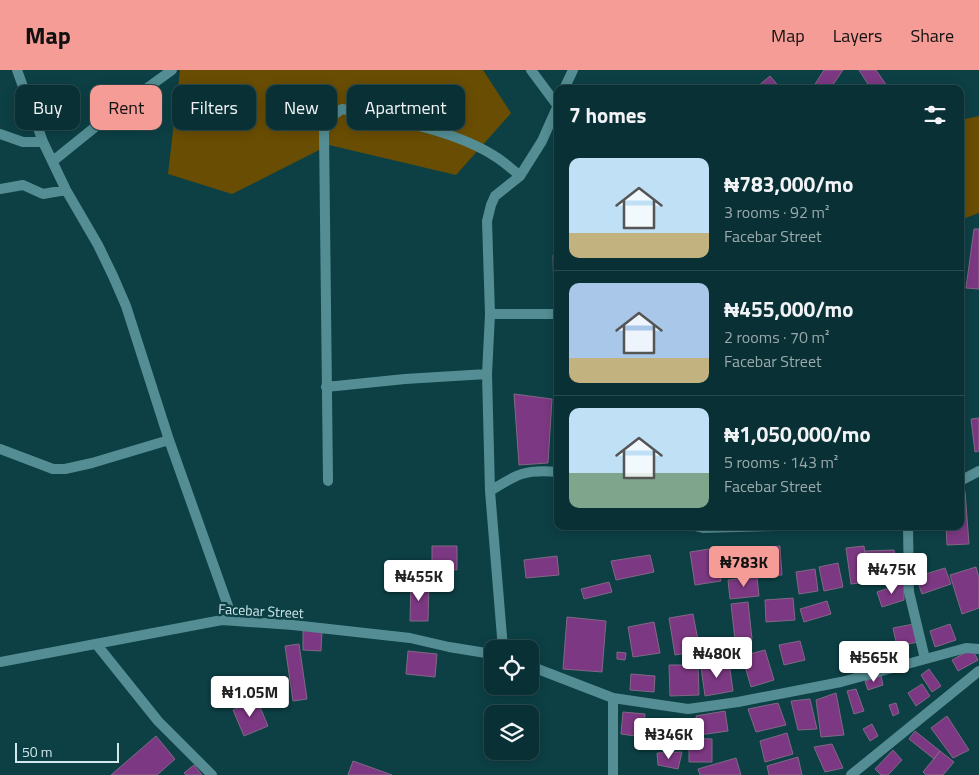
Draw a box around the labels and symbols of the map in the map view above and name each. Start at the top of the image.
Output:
pin: ₦783K [709,546,779,588]
pin: ₦475K [857,552,927,595]
pin: ₦455K [384,560,454,602]
street label: Facebar Street [218,598,304,623]
pin: ₦480K [682,636,752,679]
pin: ₦565K [839,640,909,683]
pin: ₦1.05M [209,676,291,718]
pin: ₦346K [634,718,704,760]
scale bar [15,740,119,763]

